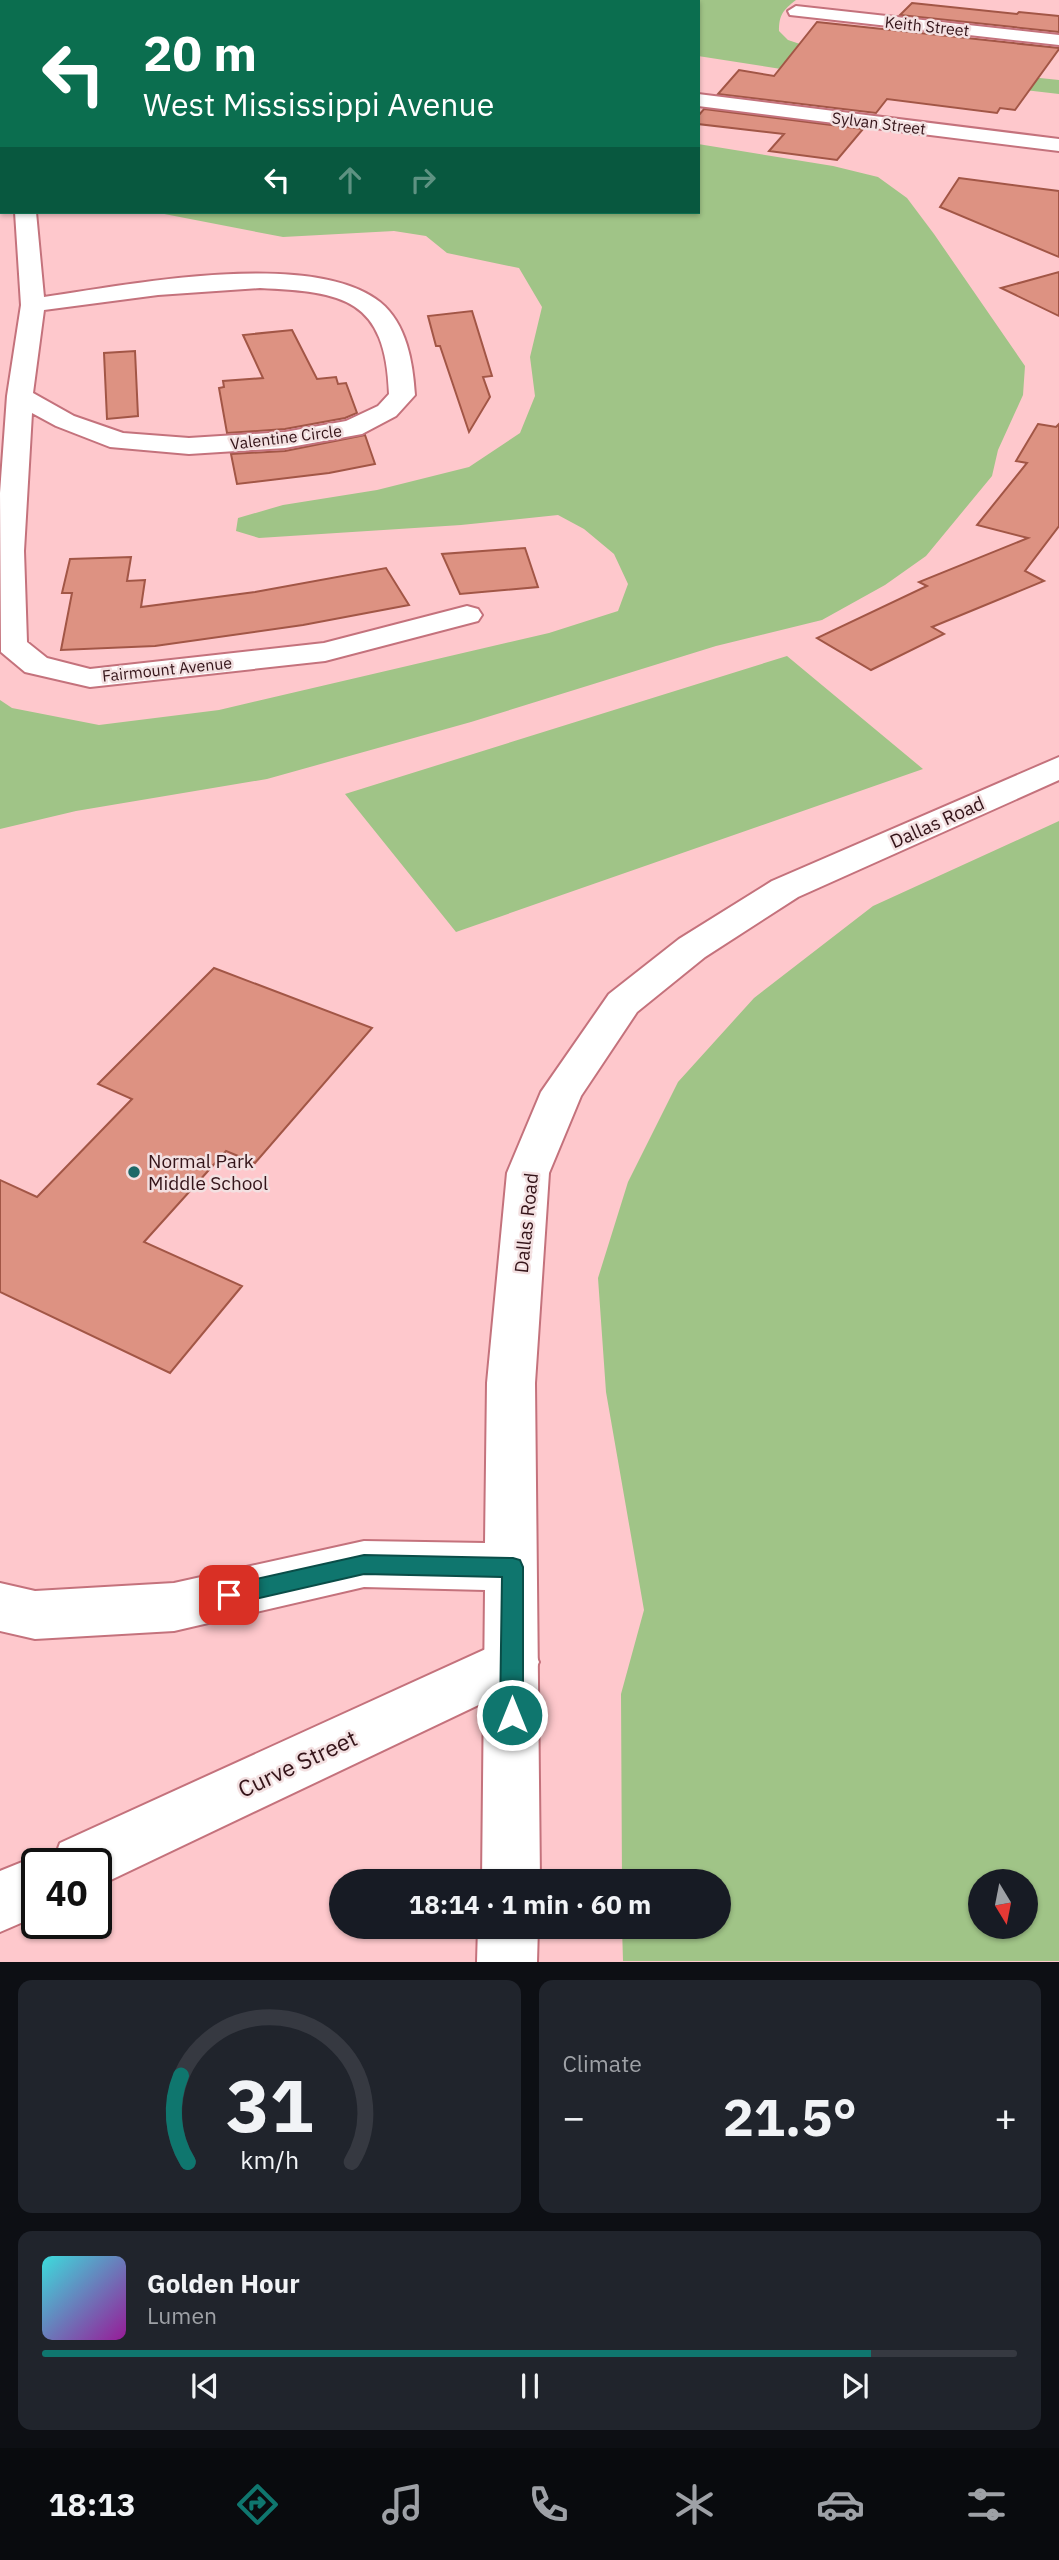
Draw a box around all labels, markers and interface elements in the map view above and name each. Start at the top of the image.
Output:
street label: Keith Street [884,12,970,40]
text: 20 m [143,21,257,84]
icon: left [28,28,119,119]
text: West Mississippi Avenue [143,83,494,125]
street label: Sylvan Street [831,107,927,139]
icon: left [258,161,296,199]
icon: ahead [331,161,369,199]
icon: right [404,161,442,199]
street label: Valentine Circle [229,420,343,454]
street label: Fairmount Avenue [101,652,233,686]
street label: Dallas Road [886,791,988,853]
place label: Normal Park Middle School [148,1149,268,1195]
marker: Normal Park Middle School [126,1164,142,1180]
street label: Dallas Road [509,1172,543,1274]
pin [199,1565,259,1625]
icon: arrive [210,1576,248,1614]
position arrow [475,1678,549,1752]
street label: Curve Street [233,1722,361,1804]
speed limit sign: 40 [21,1848,112,1939]
north arrow [968,1869,1038,1939]
map controls [968,1869,1038,1939]
text: 18:14 · 1 min · 60 m [409,1887,651,1921]
text: Climate [563,2048,642,2078]
text: 31 [226,2058,313,2153]
text: 21.5° [723,2083,857,2150]
text: − [563,2092,585,2141]
text: + [994,2092,1017,2141]
text: km/h [240,2143,299,2176]
text: Golden Hour [147,2266,300,2300]
text: Lumen [147,2300,217,2330]
icon: previous [186,2367,224,2405]
icon: pause [511,2367,549,2405]
icon: next [836,2367,874,2405]
icon: directions [233,2480,282,2529]
icon: music [378,2480,427,2529]
icon: phone [524,2480,573,2529]
icon: climate [670,2480,719,2529]
icon: car [816,2480,865,2529]
icon: filters [962,2480,1011,2529]
text: 18:13 [48,2483,136,2525]

